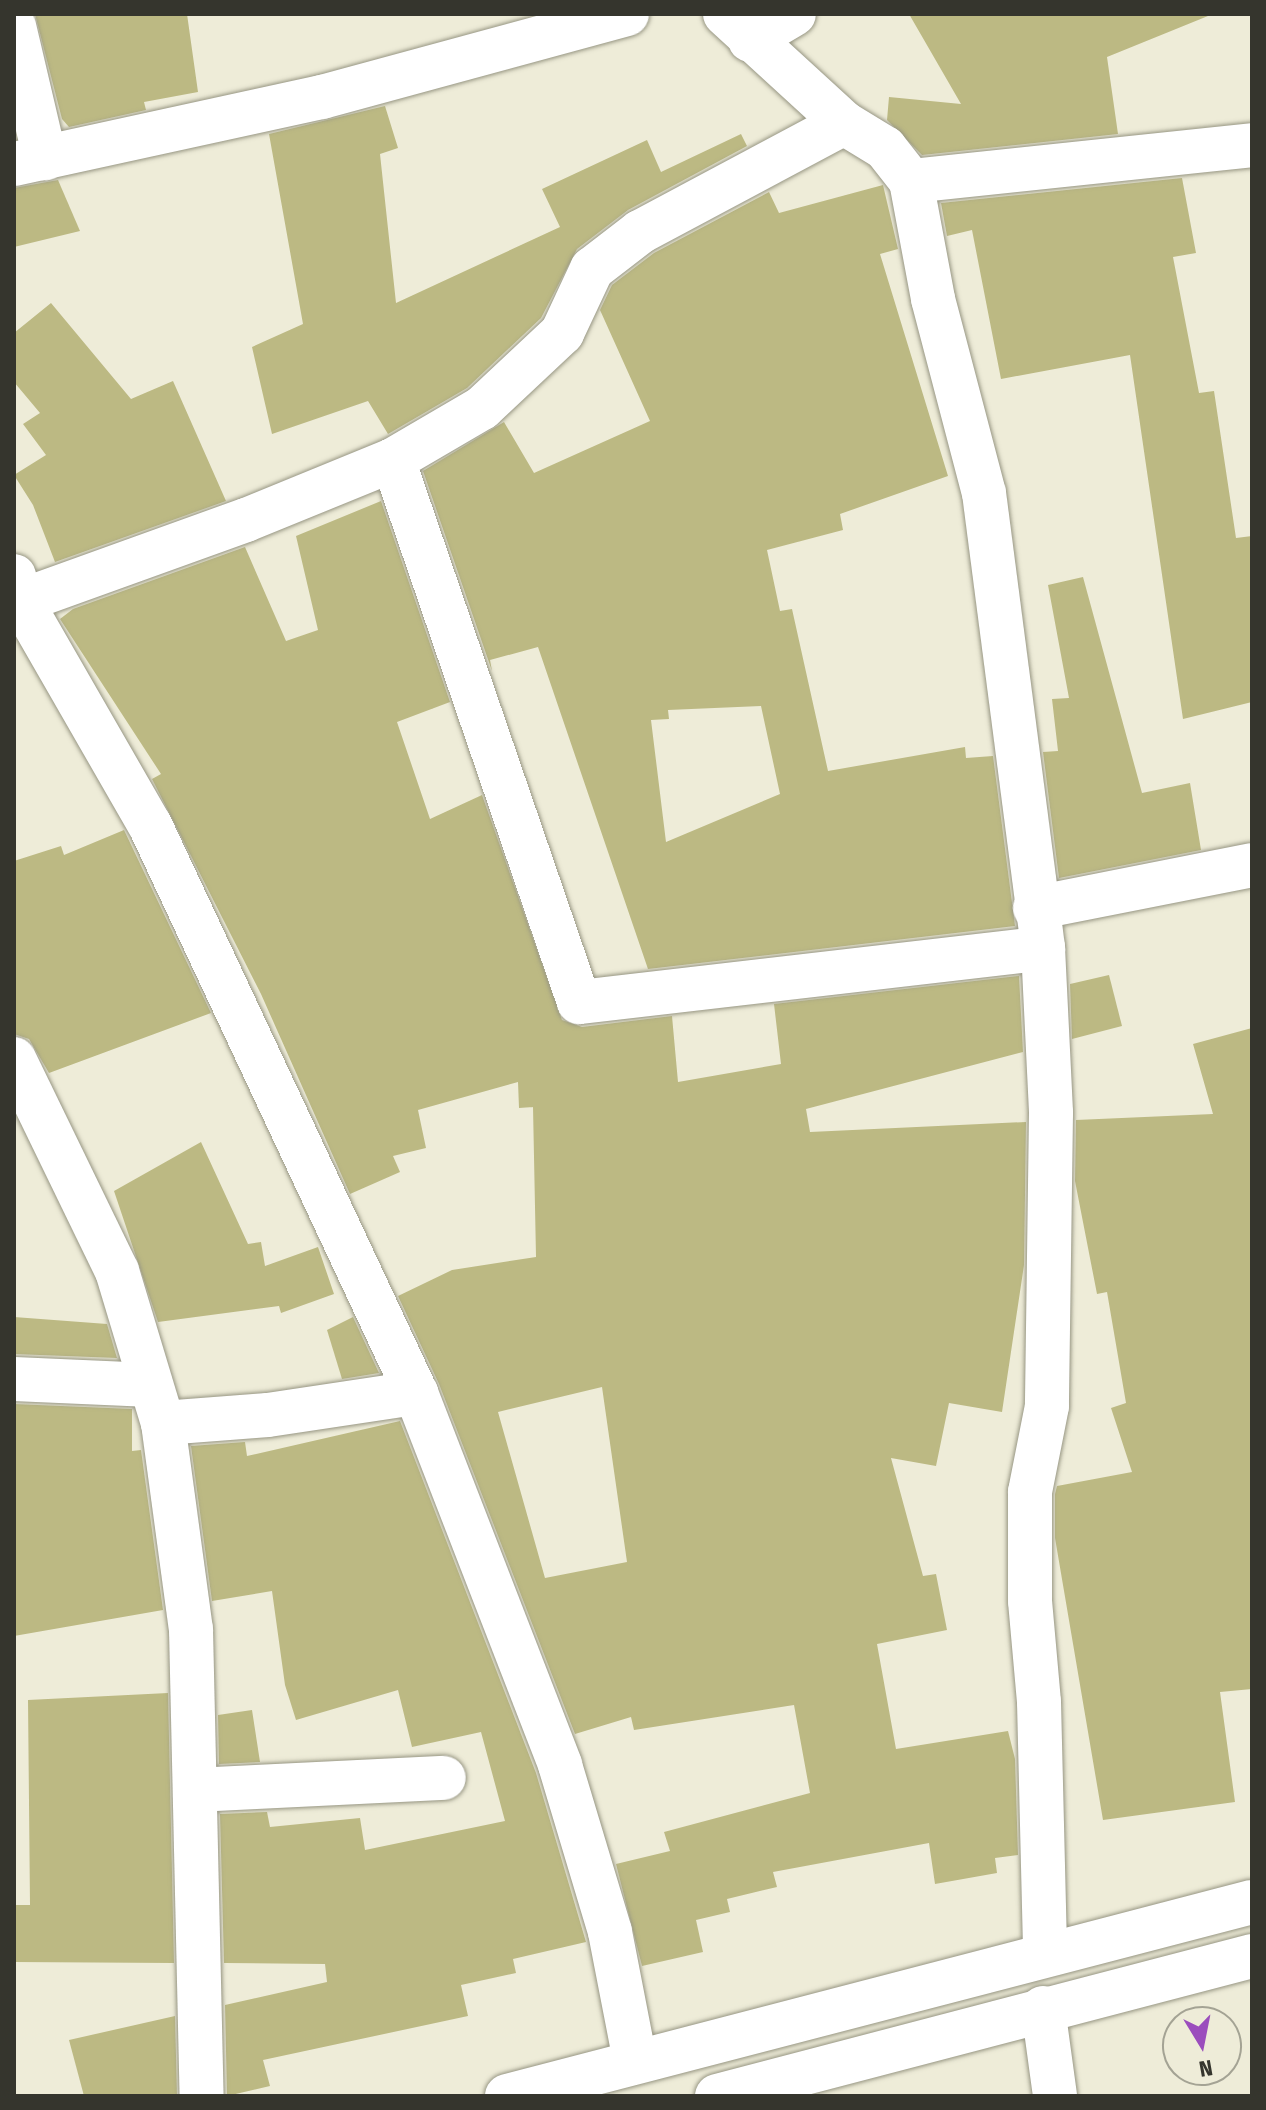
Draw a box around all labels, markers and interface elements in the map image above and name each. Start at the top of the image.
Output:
north arrow [1162,2006,1242,2086]
text: N [1197,2054,1215,2083]

